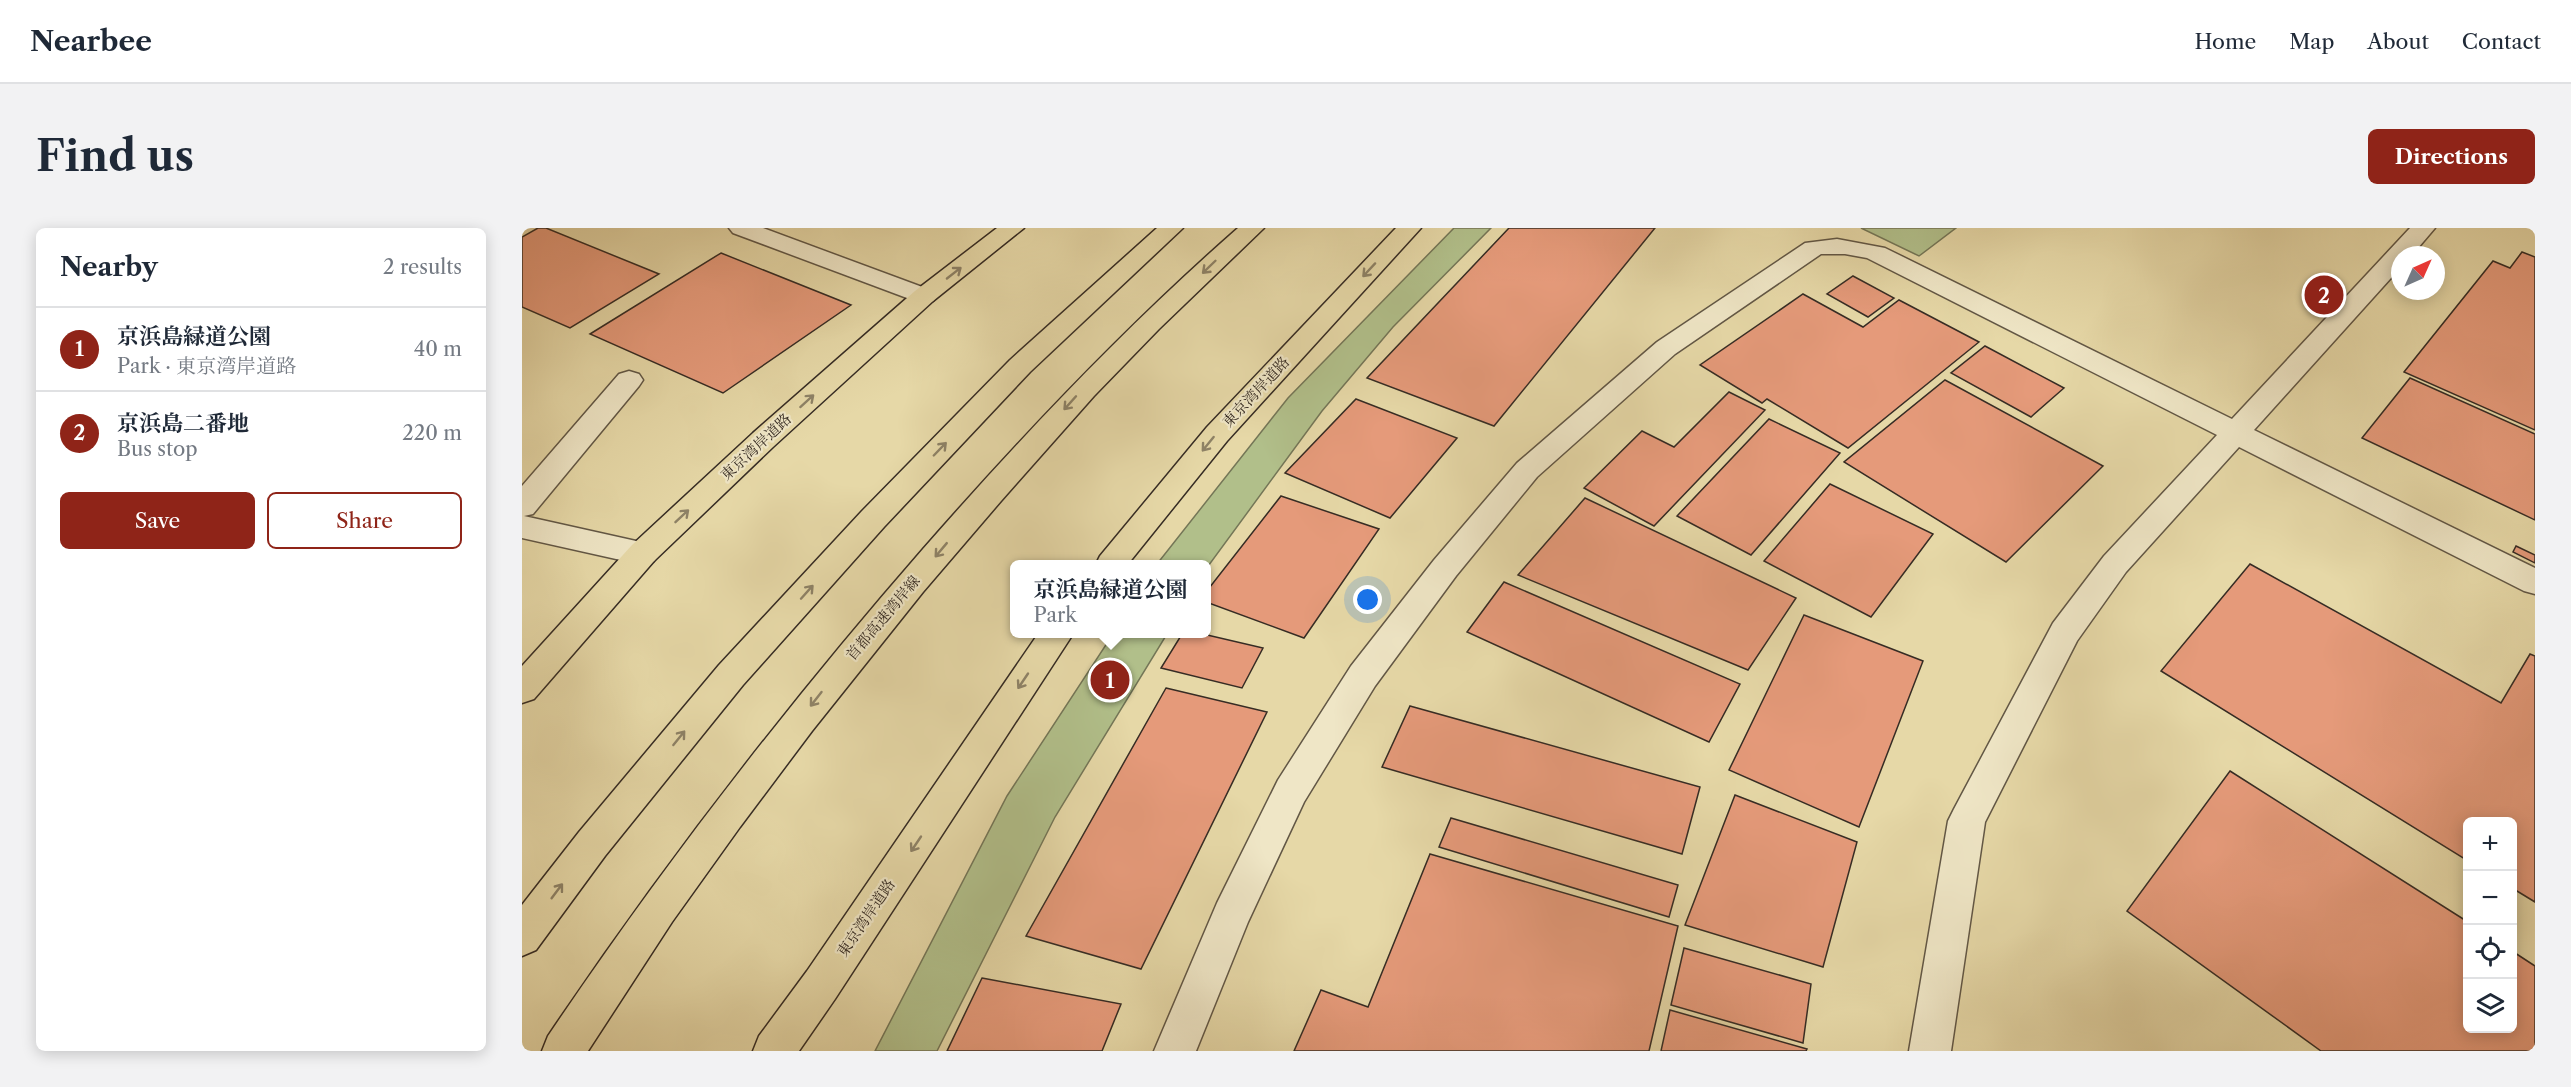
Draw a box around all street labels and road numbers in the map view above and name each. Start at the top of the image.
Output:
street label: 東京湾岸道路 [1218,352,1293,431]
street label: 東京湾岸道路 [716,409,795,484]
street label: 首都高速湾岸線 [842,571,924,664]
street label: 東京湾岸道路 [833,875,899,960]

